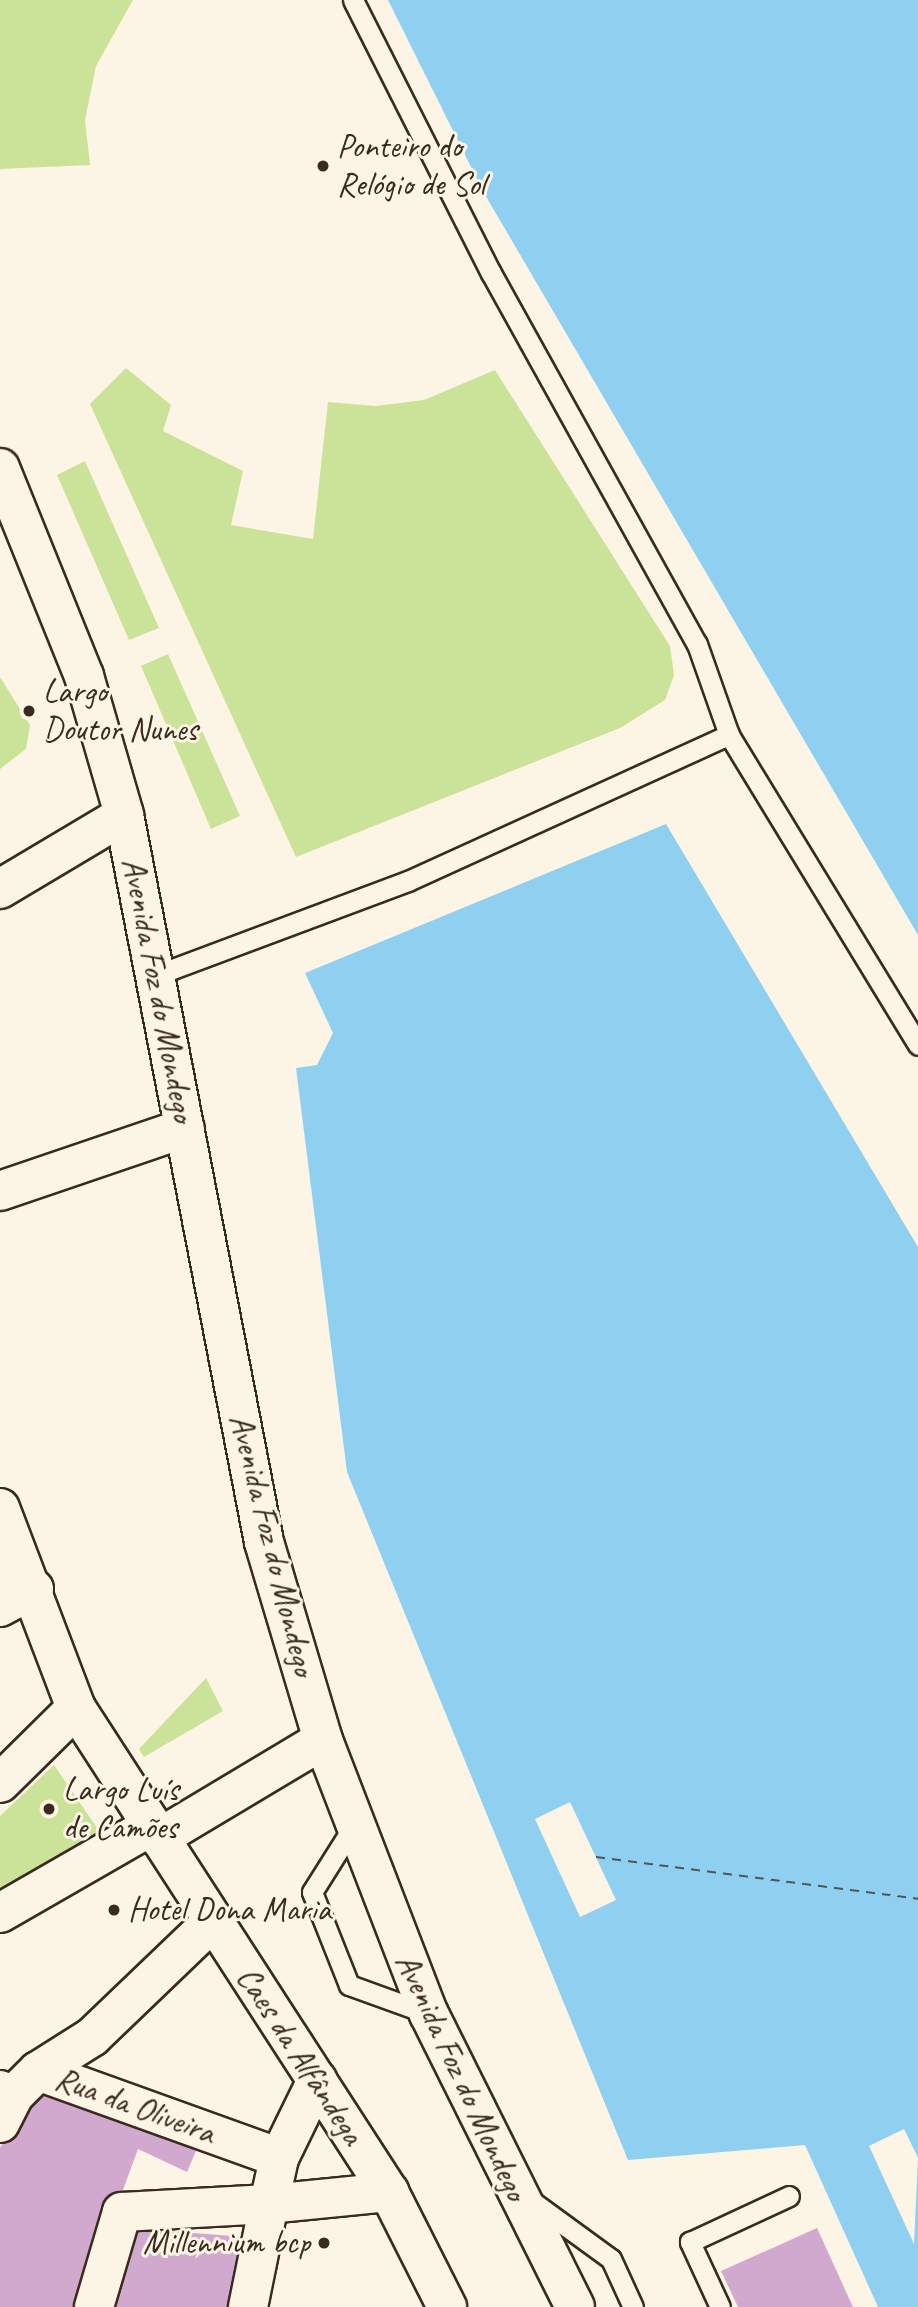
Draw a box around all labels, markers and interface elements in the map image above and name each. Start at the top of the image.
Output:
place label: Ponteiro do Relógio de Sol [337,127,485,205]
marker: Ponteiro do Relógio de Sol [315,158,331,174]
place label: Largo Doutor Nunes [43,672,198,750]
marker: Largo Doutor Nunes [21,703,37,719]
street label: Avenida Foz do Mondego [113,855,203,1125]
street label: Avenida Foz do Mondego [220,1410,324,1680]
place label: Largo Luís de Camões [63,1770,177,1848]
marker: Largo Luís de Camões [41,1801,57,1817]
place label: Hotel Dona Maria [128,1890,330,1930]
marker: Hotel Dona Maria [106,1902,122,1918]
street label: Avenida Foz do Mondego [386,1947,536,2207]
street label: Caes da Alfândega [228,1959,372,2153]
street label: Rua da Oliveira [49,2059,221,2153]
place label: Millennium bcp [143,2223,310,2263]
marker: Millennium bcp [316,2235,332,2251]

